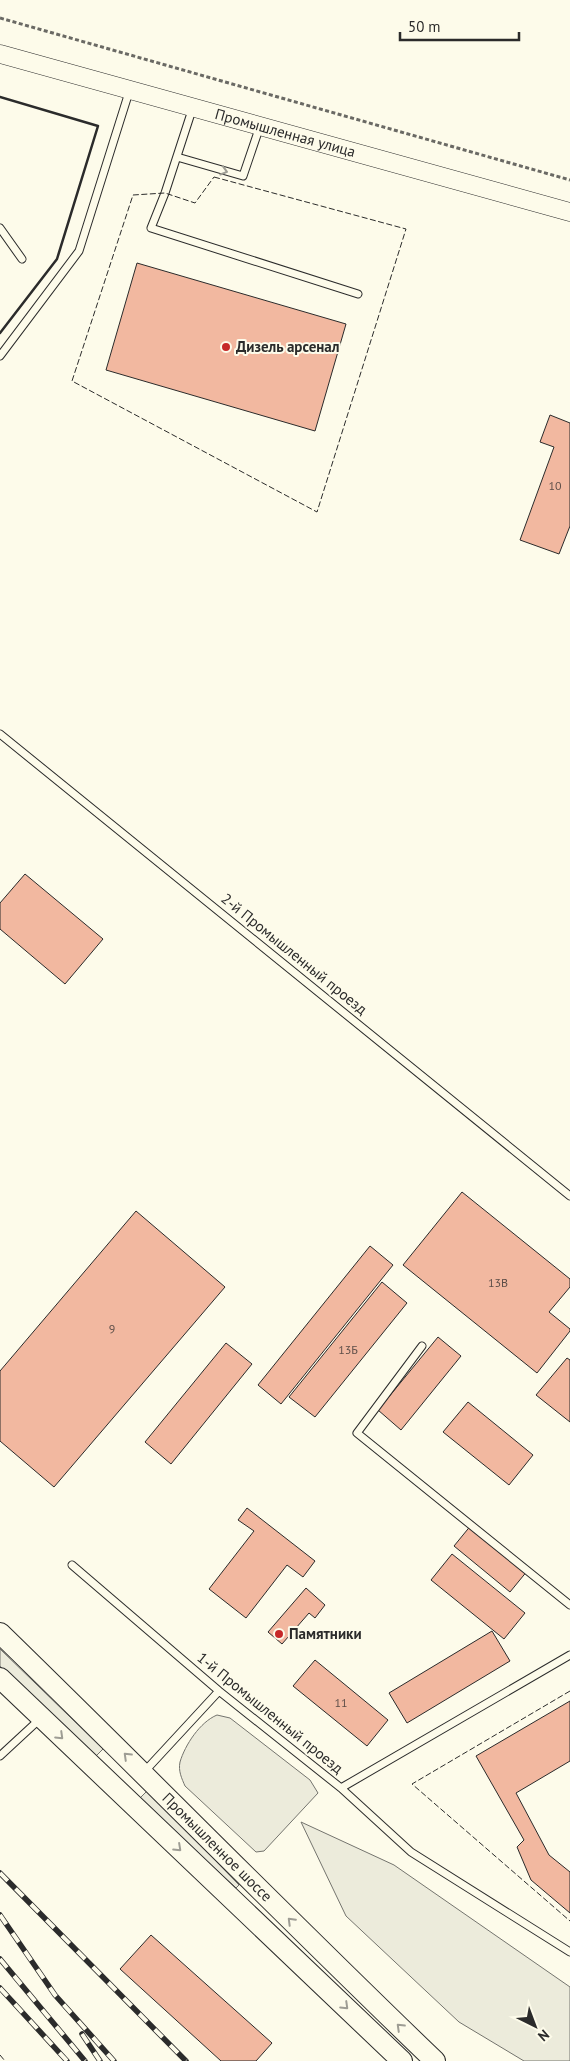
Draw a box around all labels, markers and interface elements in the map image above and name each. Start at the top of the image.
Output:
scale bar [400,10,519,42]
text: 50 m [408,17,441,36]
street label: Промышленная улица [213,104,358,161]
one-way arrow [219,165,227,175]
place label: Дизель арсенал [236,337,340,356]
marker: Дизель арсенал [220,341,232,353]
house number: 10 [548,478,562,493]
street label: 2-й Промышленный проезд [217,889,371,1018]
house number: 13В [488,1275,508,1290]
house number: 9 [109,1321,115,1336]
house number: 13Б [338,1342,358,1357]
place label: Памятники [289,1624,362,1643]
marker: Памятники [273,1628,285,1640]
street label: 1-й Промышленный проезд [193,1648,347,1777]
house number: 11 [334,1695,348,1710]
one-way arrow [54,1730,63,1739]
one-way arrow [124,1753,133,1762]
street label: Промышленное шоссе [158,1788,276,1906]
one-way arrow [172,1842,181,1851]
one-way arrow [288,1918,297,1927]
one-way arrow [340,2000,349,2009]
north arrow [510,2001,560,2051]
one-way arrow [396,2024,405,2033]
text: N [534,2026,553,2045]

